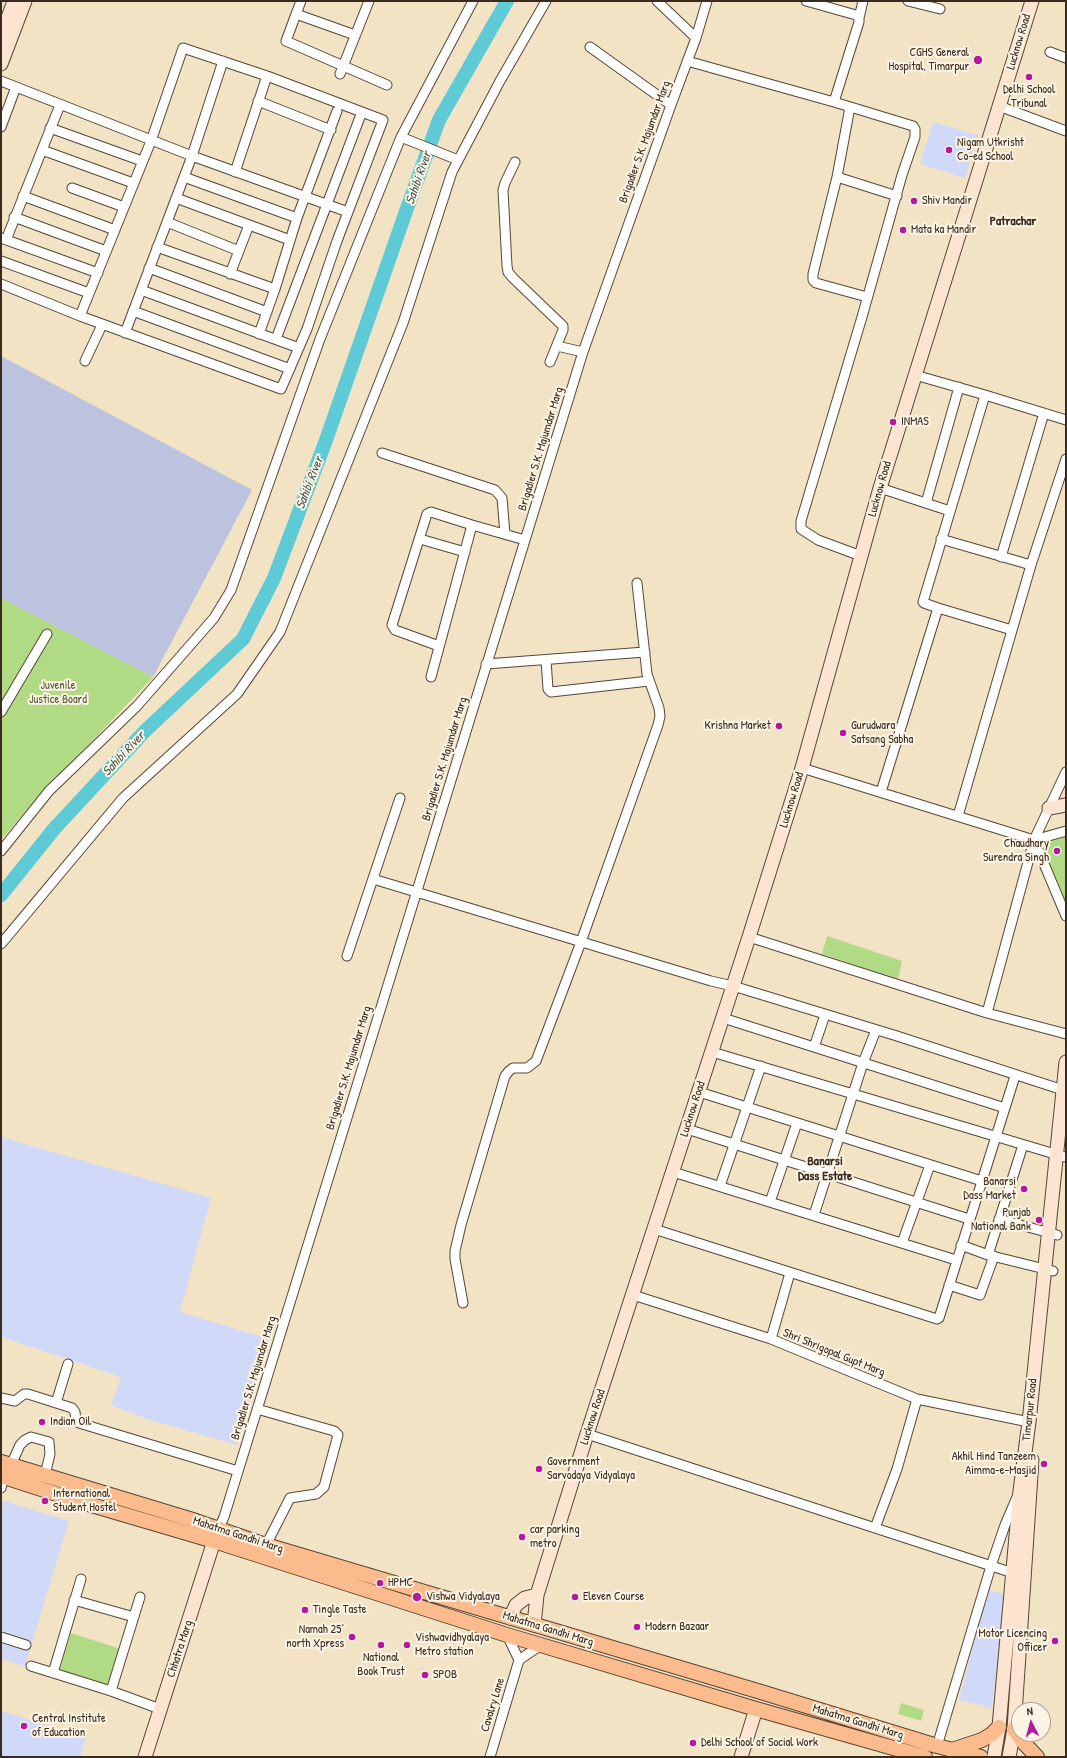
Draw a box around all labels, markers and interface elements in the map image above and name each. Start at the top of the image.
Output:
street label: Lucknow Road [1004,13,1034,71]
place label: CGHS General Hospital, Timarpur [889,46,969,74]
marker: CGHS General Hospital, Timarpur [972,54,984,66]
marker: Delhi School Tribunal [1024,72,1034,82]
street label: Brigadier S.K. Majumdar Marg [616,79,674,205]
place label: Delhi School Tribunal [1003,83,1055,111]
place label: Nigam Utkrisht Co-ed School [957,136,1024,164]
marker: Nigam Utkrisht Co-ed School [944,145,954,155]
water label: Sahibi River [403,150,435,206]
place label: Shiv Mandir [922,194,972,208]
marker: Shiv Mandir [909,196,919,206]
district label: Patrachar [990,214,1036,230]
place label: Mata ka Mandir [911,223,976,237]
marker: Mata ka Mandir [898,225,908,235]
street label: Brigadier S.K. Majumdar Marg [515,385,567,513]
place label: INMAS [901,415,929,429]
marker: INMAS [888,417,898,427]
water label: Sahibi River [293,455,327,511]
street label: Lucknow Road [865,460,895,518]
park label: Juvenile Justice Board [29,679,87,707]
street label: Brigadier S.K. Majumdar Marg [419,695,471,823]
place label: Krishna Market [705,719,771,733]
place label: Gurudwara Satsang Sabha [851,719,913,747]
marker: Krishna Market [774,721,784,731]
marker: Gurudwara Satsang Sabha [838,728,848,738]
water label: Sahibi River [100,729,148,779]
street label: Lucknow Road [777,771,807,829]
place label: Chaudhary Surendra Singh [983,837,1049,865]
marker: Chaudhary Surendra Singh [1052,846,1062,856]
street label: Brigadier S.K. Majumdar Marg [323,1004,375,1132]
street label: Lucknow Road [677,1080,709,1138]
district label: Banarsi Dass Estate [798,1154,852,1185]
place label: Banarsi Dass Market [963,1175,1016,1203]
marker: Banarsi Dass Market [1019,1184,1029,1194]
place label: Punjab National Bank [971,1206,1031,1234]
marker: Punjab National Bank [1034,1215,1044,1225]
street label: Brigadier S.K. Majumdar Marg [228,1314,280,1442]
street label: Shri Shrigopal Gupt Marg [781,1326,887,1380]
street label: Timarpur Road [1020,1378,1040,1442]
street label: Lucknow Road [577,1388,609,1446]
place label: Indian Oil [50,1415,91,1429]
marker: Indian Oil [37,1417,47,1427]
place label: Akhil Hind Tanzeem Aimma-e-Masjid [952,1450,1036,1478]
place label: Government Sarvodaya Vidyalaya [547,1455,635,1483]
marker: Akhil Hind Tanzeem Aimma-e-Masjid [1039,1459,1049,1469]
marker: Government Sarvodaya Vidyalaya [534,1464,544,1474]
place label: International Student Hostel [53,1487,116,1515]
marker: International Student Hostel [40,1496,50,1506]
street label: Mahatma Gandhi Marg [191,1514,285,1556]
place label: car parking metro [530,1523,580,1551]
marker: car parking metro [517,1532,527,1542]
place label: HPMC [388,1576,413,1590]
marker: HPMC [375,1578,385,1588]
place label: Vishwa Vidyalaya [426,1590,500,1604]
place label: Eleven Course [583,1590,644,1604]
marker: Vishwa Vidyalaya [411,1591,423,1603]
marker: Eleven Course [570,1592,580,1602]
place label: Tingle Taste [313,1603,367,1617]
marker: Tingle Taste [300,1605,310,1615]
street label: Mahatma Gandhi Marg [501,1608,595,1650]
street label: Chhatra Marg [164,1619,196,1679]
place label: Modern Bazaar [645,1620,709,1634]
marker: Modern Bazaar [632,1622,642,1632]
place label: Namah 25° north Xpress [286,1623,344,1651]
place label: Motor Licencing Officer [979,1627,1047,1655]
place label: Vishwavidhyalaya Metro station [415,1631,489,1659]
marker: Namah 25° north Xpress [347,1632,357,1642]
marker: Motor Licencing Officer [1050,1636,1060,1646]
marker: National Book Trust [376,1640,386,1650]
marker: Vishwavidhyalaya Metro station [402,1640,412,1650]
place label: National Book Trust [357,1651,405,1679]
place label: SPOB [433,1668,457,1682]
marker: SPOB [420,1670,430,1680]
street label: Cavalry Lane [478,1676,508,1734]
street label: Mahatma Gandhi Marg [811,1701,905,1743]
north arrow [1011,1702,1051,1742]
text: N [1026,1704,1033,1718]
place label: Central Institute of Education [32,1712,106,1740]
marker: Central Institute of Education [19,1721,29,1731]
place label: Delhi School of Social Work [701,1736,818,1750]
marker: Delhi School of Social Work [688,1738,698,1748]

